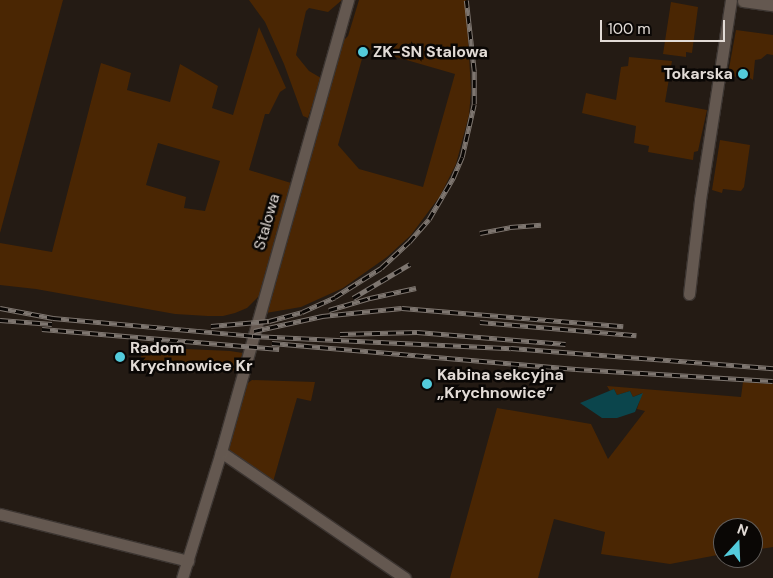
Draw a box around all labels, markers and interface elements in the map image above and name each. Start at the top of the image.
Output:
scale bar [603,10,728,42]
text: 100 m [608,19,651,39]
place label: ZK-SN Stalowa [373,42,488,62]
marker: ZK-SN Stalowa [357,46,369,58]
place label: Tokarska [663,64,733,84]
marker: Tokarska [737,68,749,80]
street label: Stalowa [250,192,284,252]
place label: Radom Krychnowice Kr [130,338,253,376]
marker: Radom Krychnowice Kr [114,351,126,363]
place label: Kabina sekcyjna „Krychnowice” [437,365,564,403]
marker: Kabina sekcyjna „Krychnowice” [421,378,433,390]
north arrow [713,518,763,568]
text: N [735,520,751,540]

